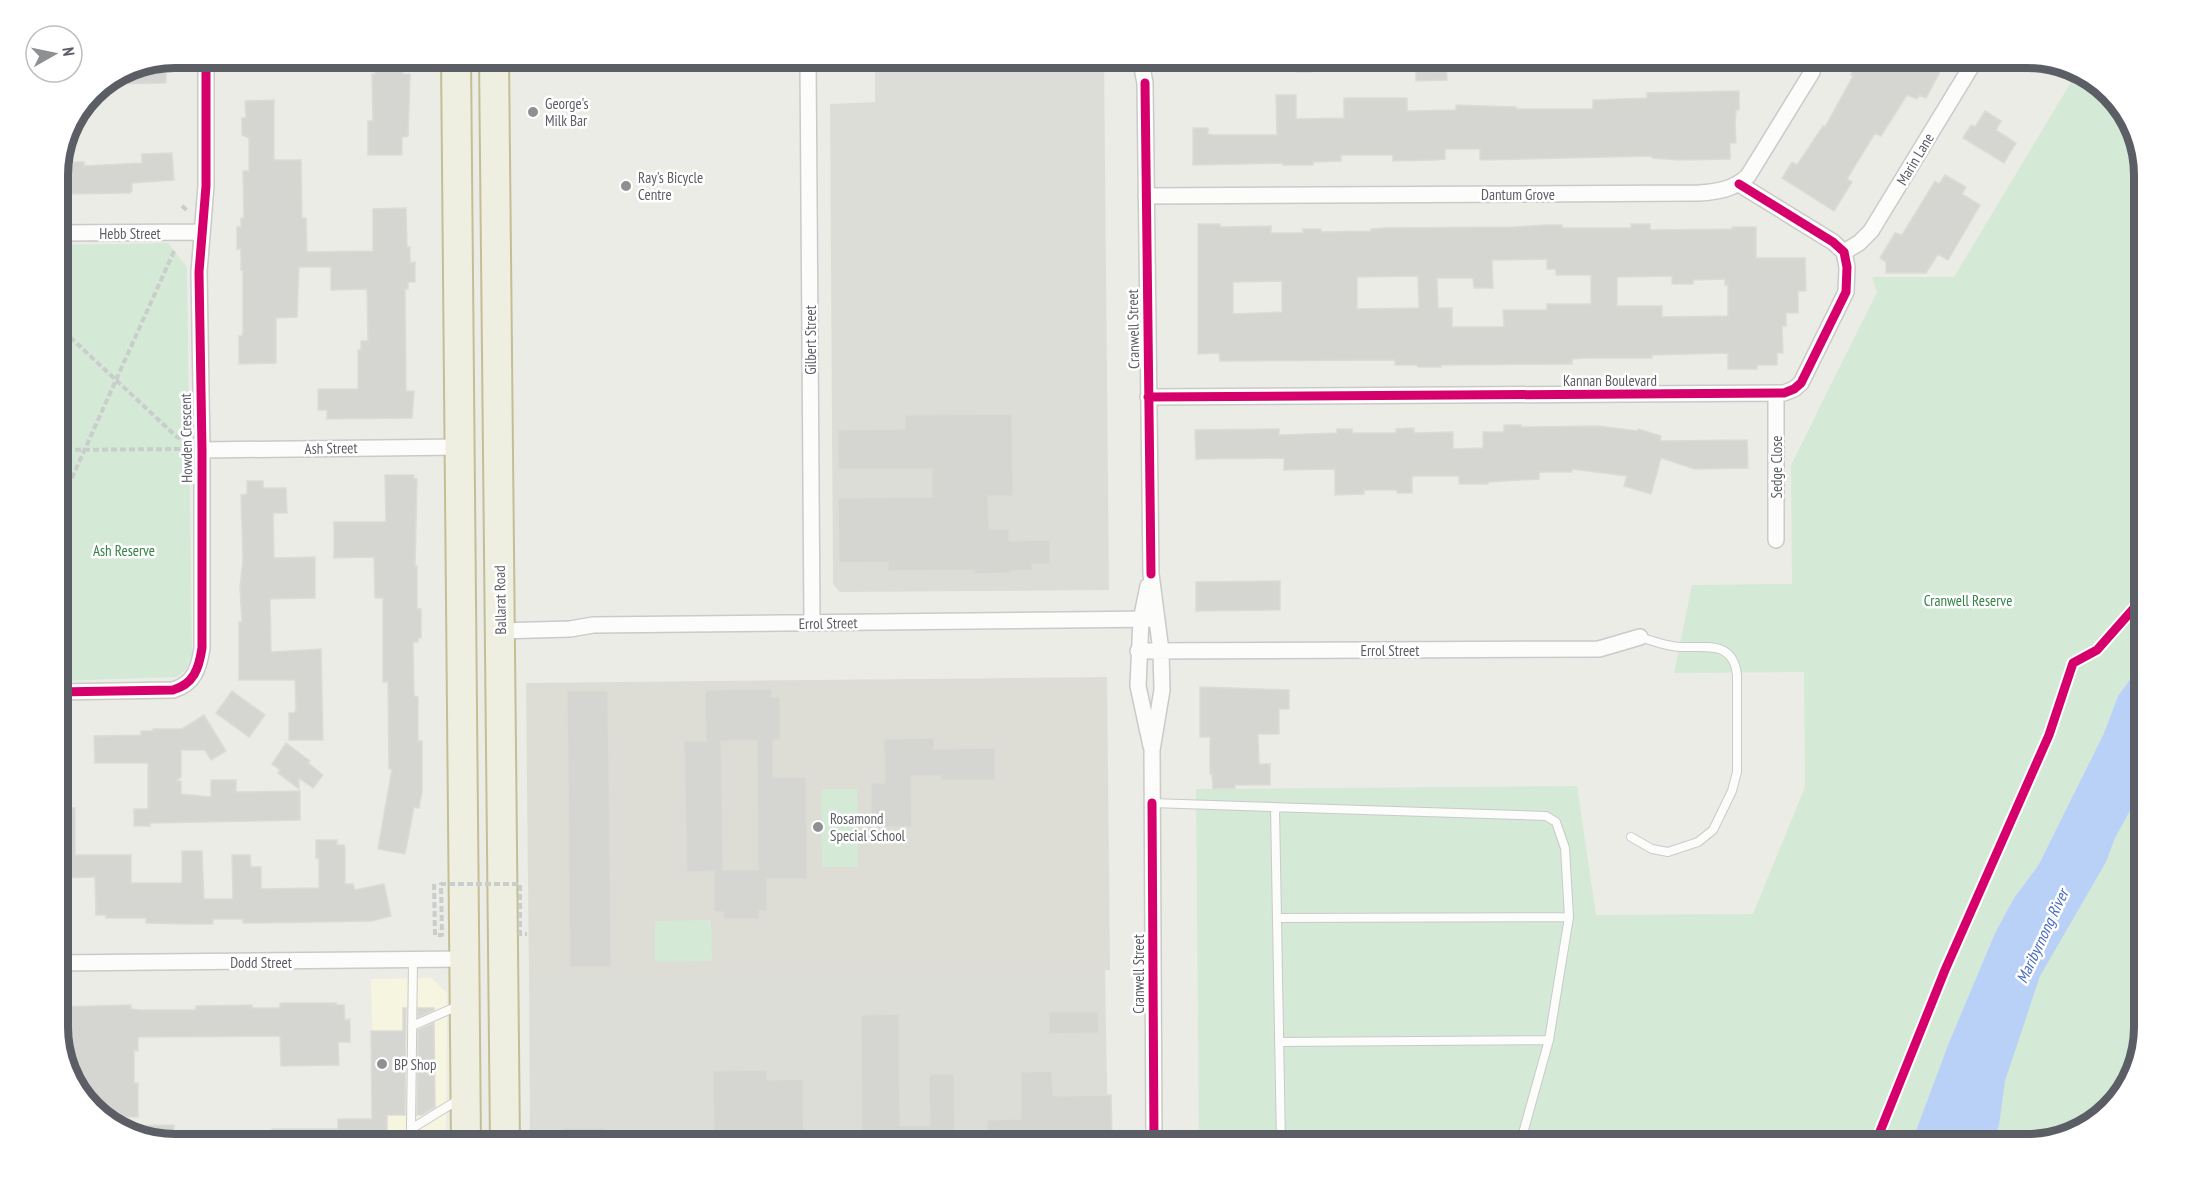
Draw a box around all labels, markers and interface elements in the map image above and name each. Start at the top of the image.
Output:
north arrow [24,24,84,84]
text: N [58,46,79,57]
place label: George's Milk Bar [545,94,589,130]
marker: George's Milk Bar [526,105,540,119]
street label: Marin Lane [1892,129,1938,189]
place label: Ray's Bicycle Centre [638,168,703,204]
marker: Ray's Bicycle Centre [619,179,633,193]
street label: Dantum Grove [1481,185,1555,204]
street label: Hebb Street [99,224,161,243]
street label: Cranwell Street [1123,289,1143,369]
street label: Gilbert Street [801,305,820,375]
street label: Kannan Boulevard [1563,371,1657,390]
street label: Howden Crescent [176,393,196,483]
street label: Sedge Close [1767,435,1786,499]
street label: Ash Street [304,438,358,458]
park label: Ash Reserve [93,541,155,560]
street label: Ballarat Road [490,565,510,635]
park label: Cranwell Reserve [1924,591,2012,610]
street label: Errol Street [798,613,858,633]
street label: Errol Street [1361,641,1419,660]
place label: Rosamond Special School [830,809,906,845]
marker: Rosamond Special School [811,820,825,834]
water label: Maribyrnong River [2012,884,2074,986]
street label: Cranwell Street [1129,934,1148,1014]
street label: Dodd Street [230,953,292,972]
place label: BP Shop [394,1055,437,1074]
marker: BP Shop [375,1057,389,1071]

